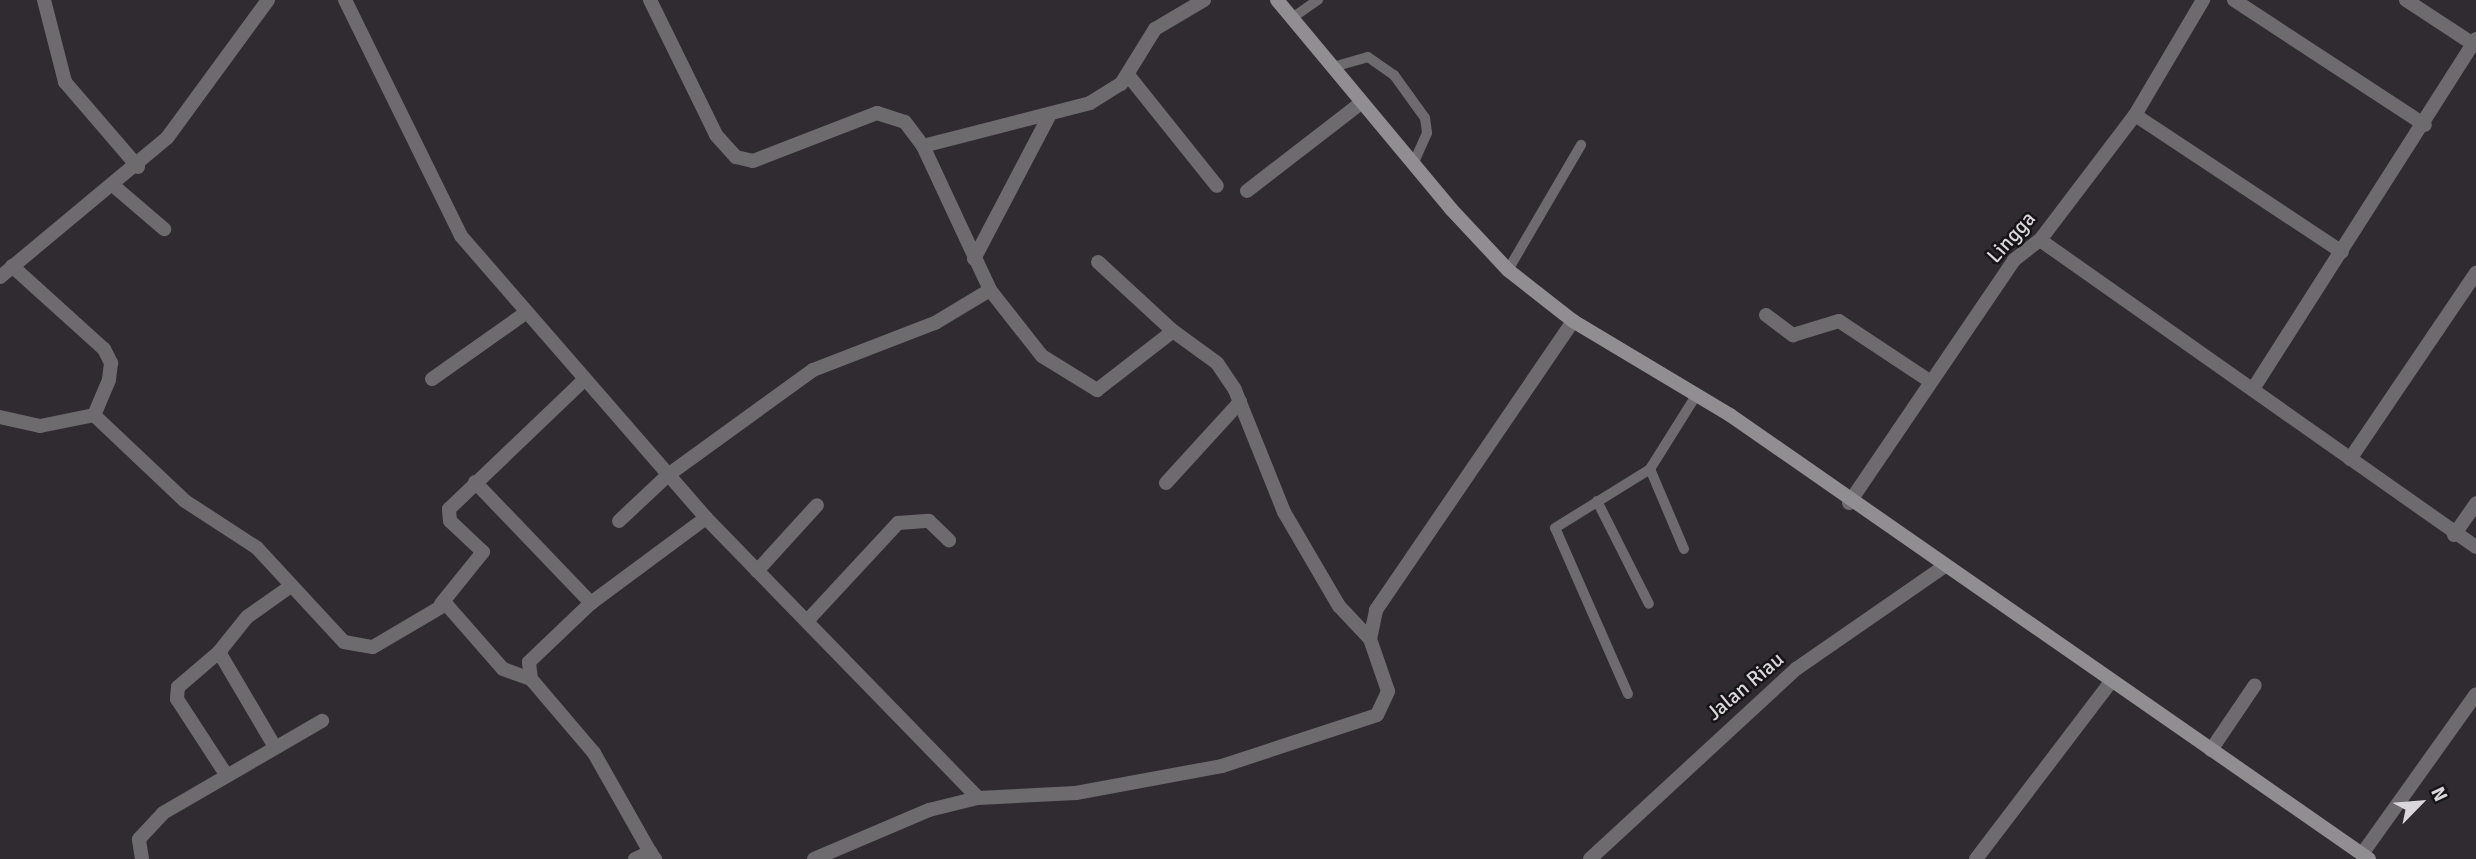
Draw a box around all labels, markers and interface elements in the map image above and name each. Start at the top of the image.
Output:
street label: Lingga [1981,206,2041,268]
street label: Jalan Riau [1701,647,1789,725]
north arrow [2385,768,2455,838]
text: N [2425,783,2453,805]

